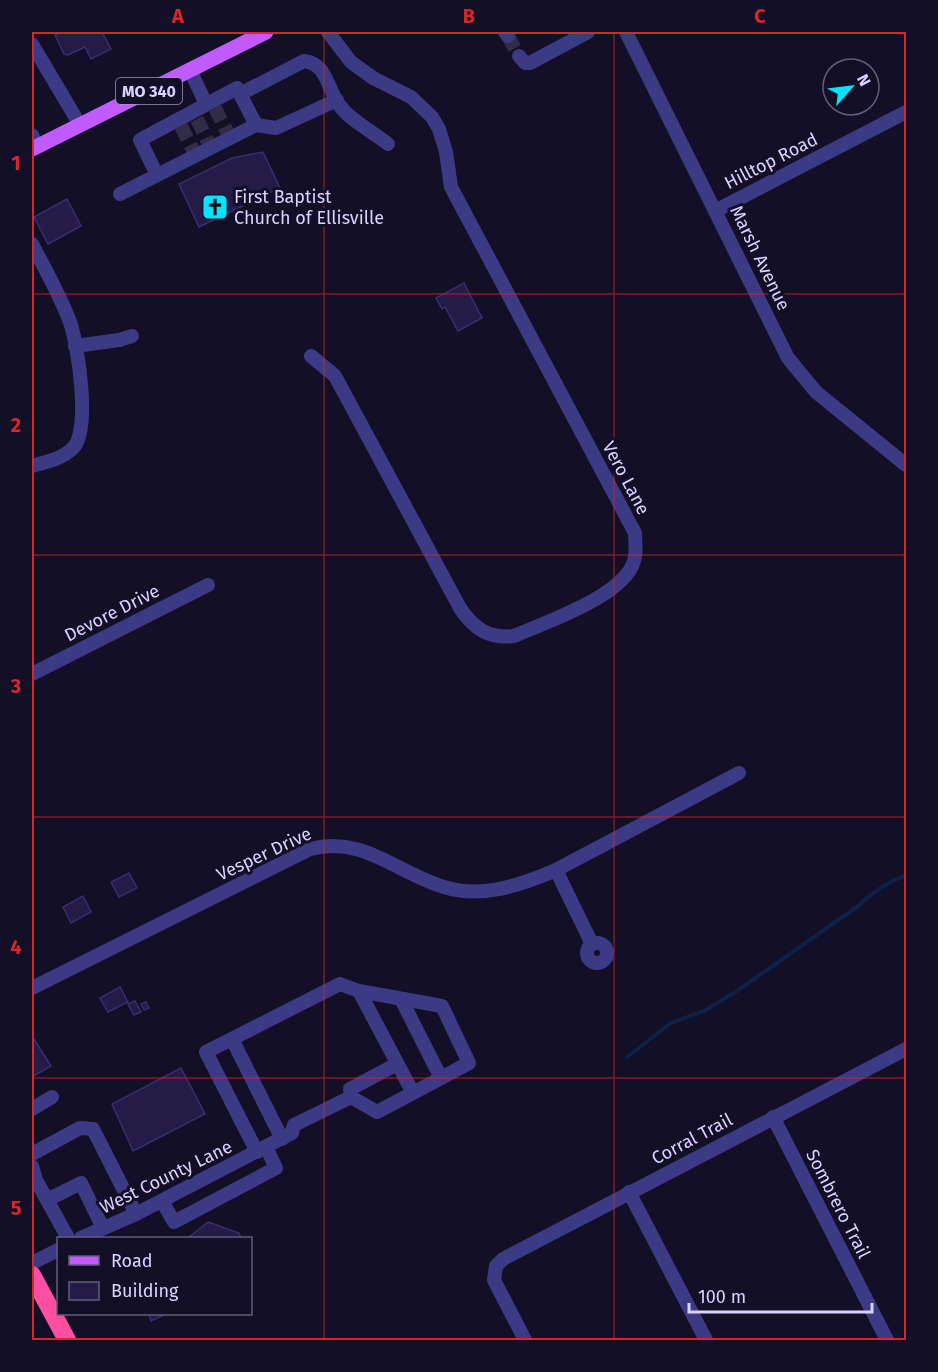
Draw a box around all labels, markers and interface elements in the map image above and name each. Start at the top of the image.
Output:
text: A [171,4,185,28]
text: B [463,4,475,28]
text: C [754,4,766,28]
north arrow [821,57,881,117]
text: N [853,71,875,89]
road number: MO 340 [116,78,182,104]
street label: Hilltop Road [721,128,821,194]
text: 1 [11,151,21,175]
place label: First Baptist Church of Ellisville [234,186,384,229]
church icon: First Baptist Church of Ellisville [200,192,230,222]
street label: Marsh Avenue [725,202,795,314]
text: 2 [11,413,21,437]
street label: Vero Lane [598,438,654,518]
street label: Devore Drive [61,580,163,646]
text: 3 [10,674,21,698]
street label: Vesper Drive [213,822,315,886]
text: 4 [10,935,22,959]
street label: Corral Trail [648,1109,736,1169]
street label: West County Lane [96,1135,236,1219]
street label: Sombrero Trail [801,1146,875,1262]
text: 5 [11,1196,22,1220]
legend [57,1237,252,1315]
text: Road [111,1250,153,1272]
scale bar [689,1276,872,1314]
text: Building [111,1280,179,1302]
text: 100 m [698,1286,746,1308]

